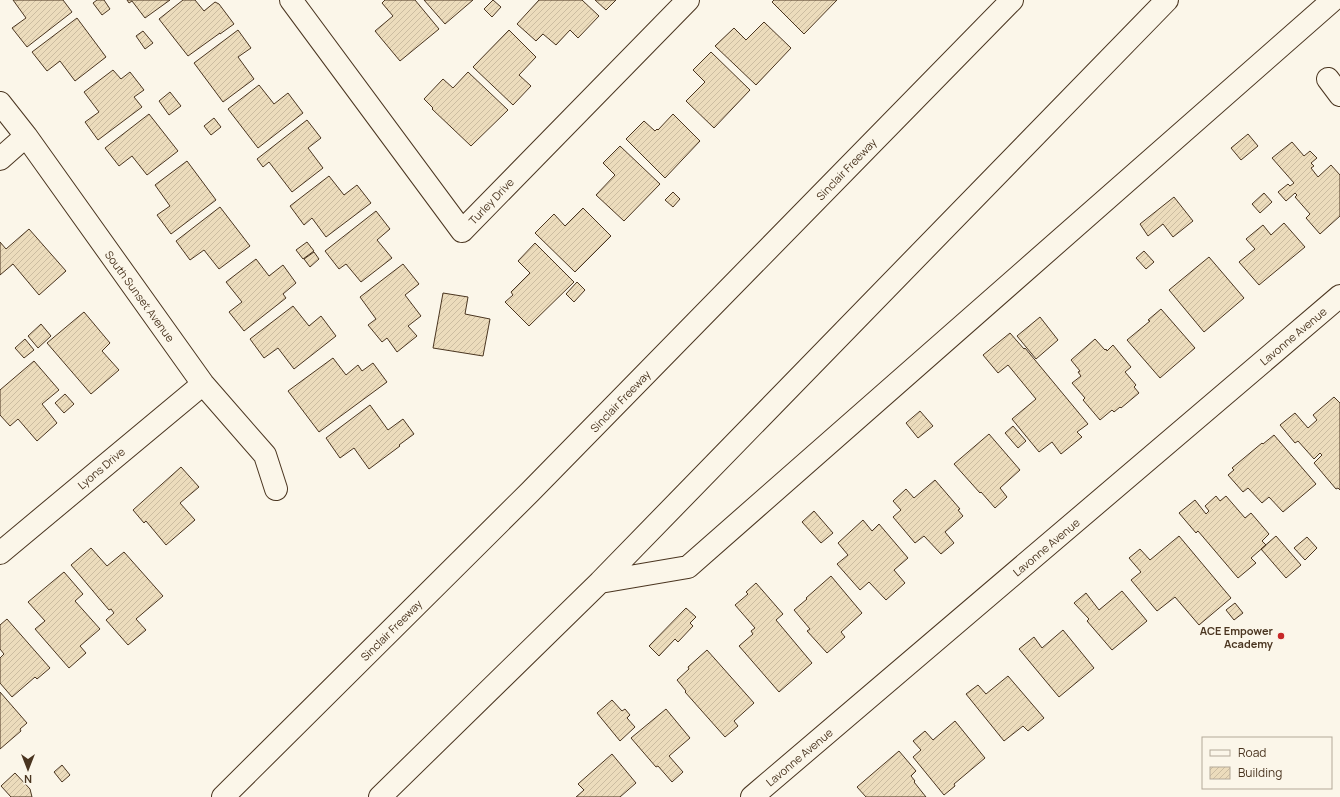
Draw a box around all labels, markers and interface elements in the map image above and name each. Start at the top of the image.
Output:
street label: Sinclair Freeway [812,135,880,203]
street label: Turley Drive [465,174,517,227]
street label: South Sunset Avenue [102,247,179,345]
street label: Lavonne Avenue [1257,303,1330,368]
street label: Sinclair Freeway [586,367,654,435]
street label: Lyons Drive [74,443,128,492]
street label: Lavonne Avenue [1010,514,1083,579]
street label: Sinclair Freeway [357,596,425,664]
place label: ACE Empower Academy [1200,623,1274,651]
marker: ACE Empower Academy [1276,631,1286,641]
street label: Lavonne Avenue [763,724,836,789]
legend [1202,737,1332,789]
text: Road [1238,744,1266,761]
north arrow [8,749,48,789]
text: Building [1238,764,1282,781]
text: N [24,772,32,787]

